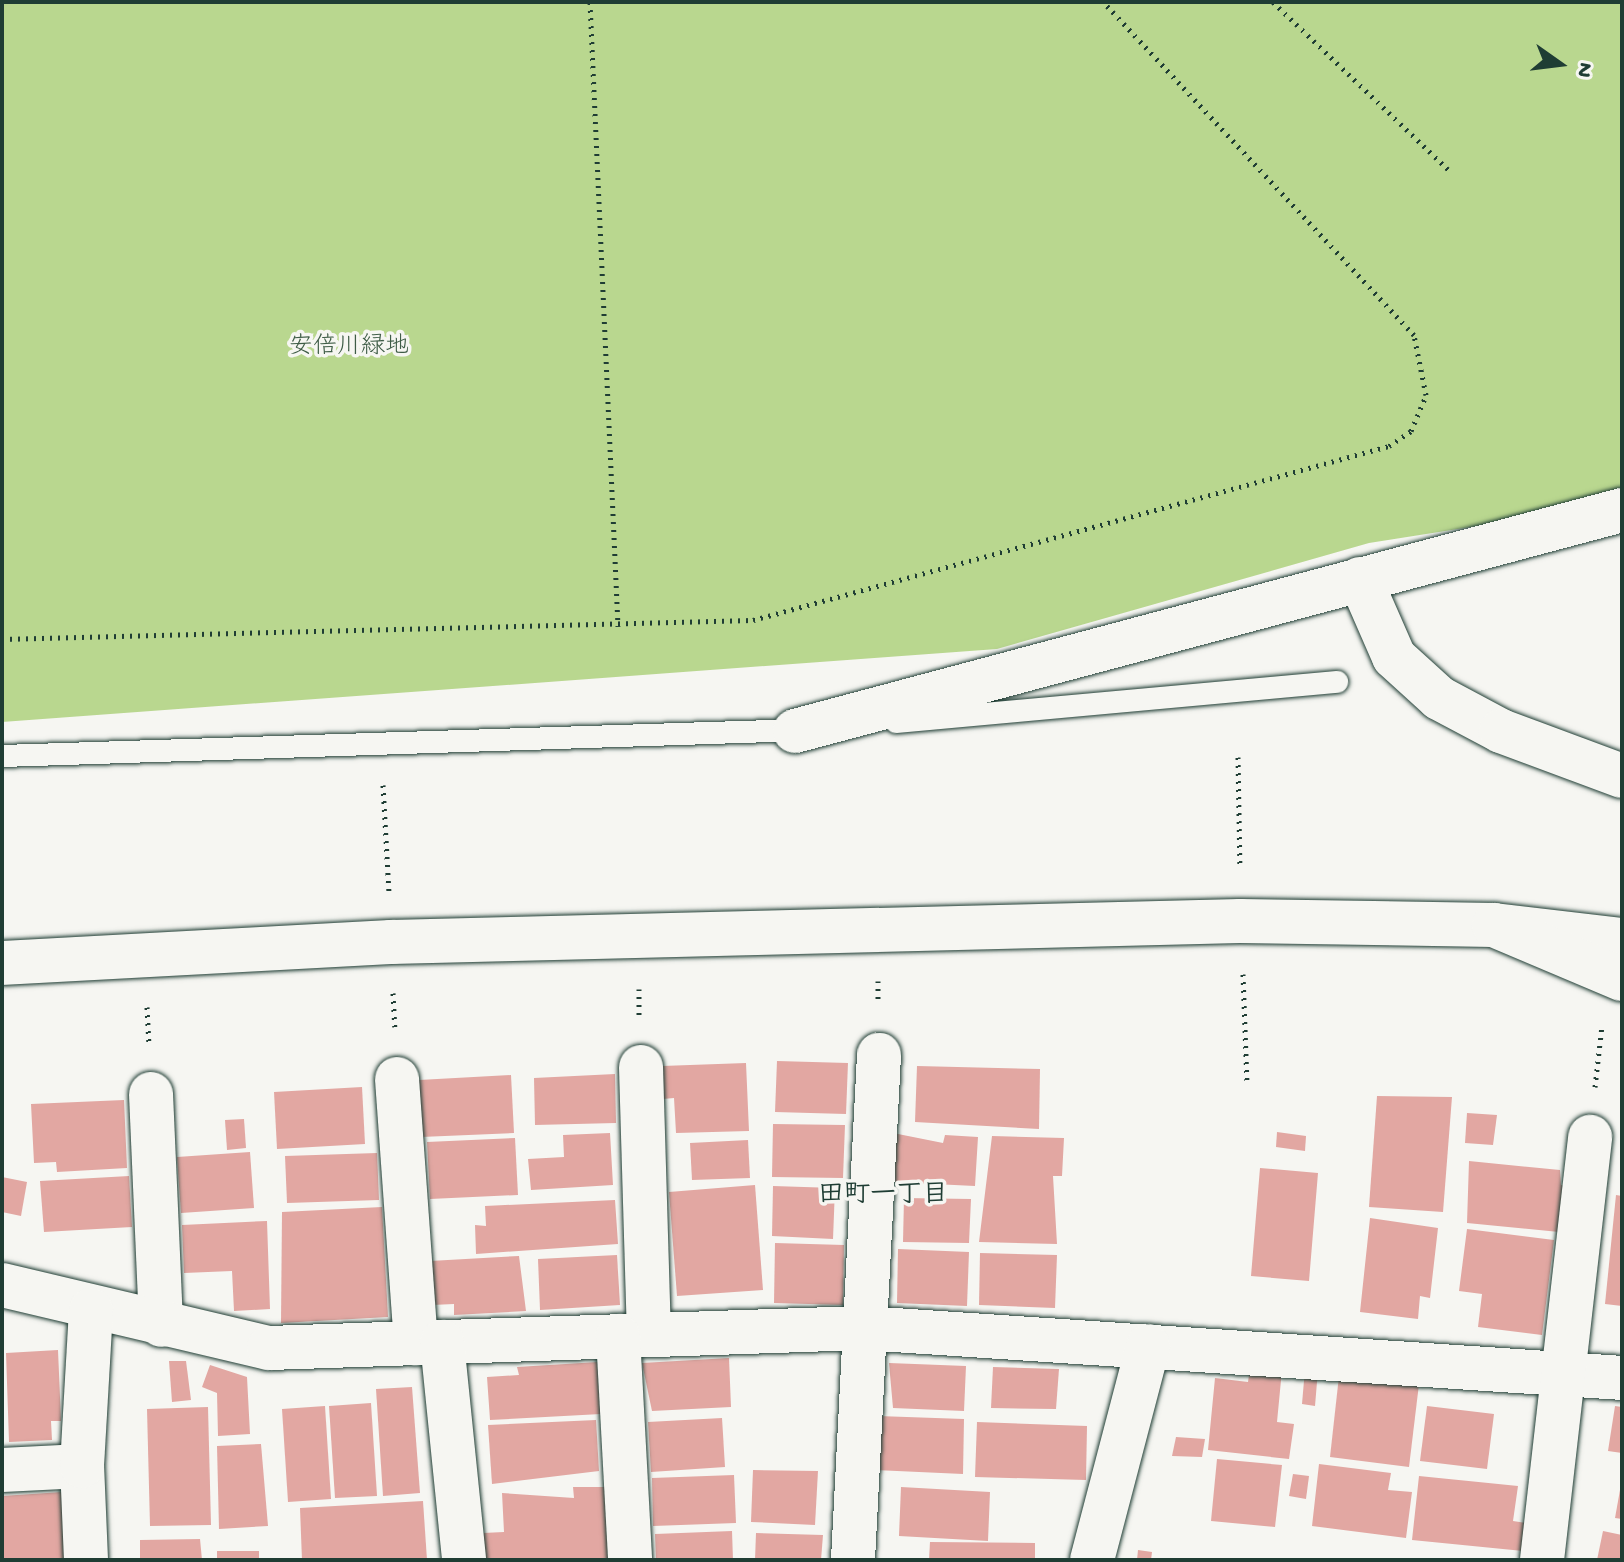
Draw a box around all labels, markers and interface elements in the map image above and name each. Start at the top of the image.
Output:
north arrow [1520,24,1600,104]
text: N [1569,60,1598,80]
park label: 安倍川緑地 [289,334,409,362]
district label: 田町一丁目 [818,1181,948,1213]

